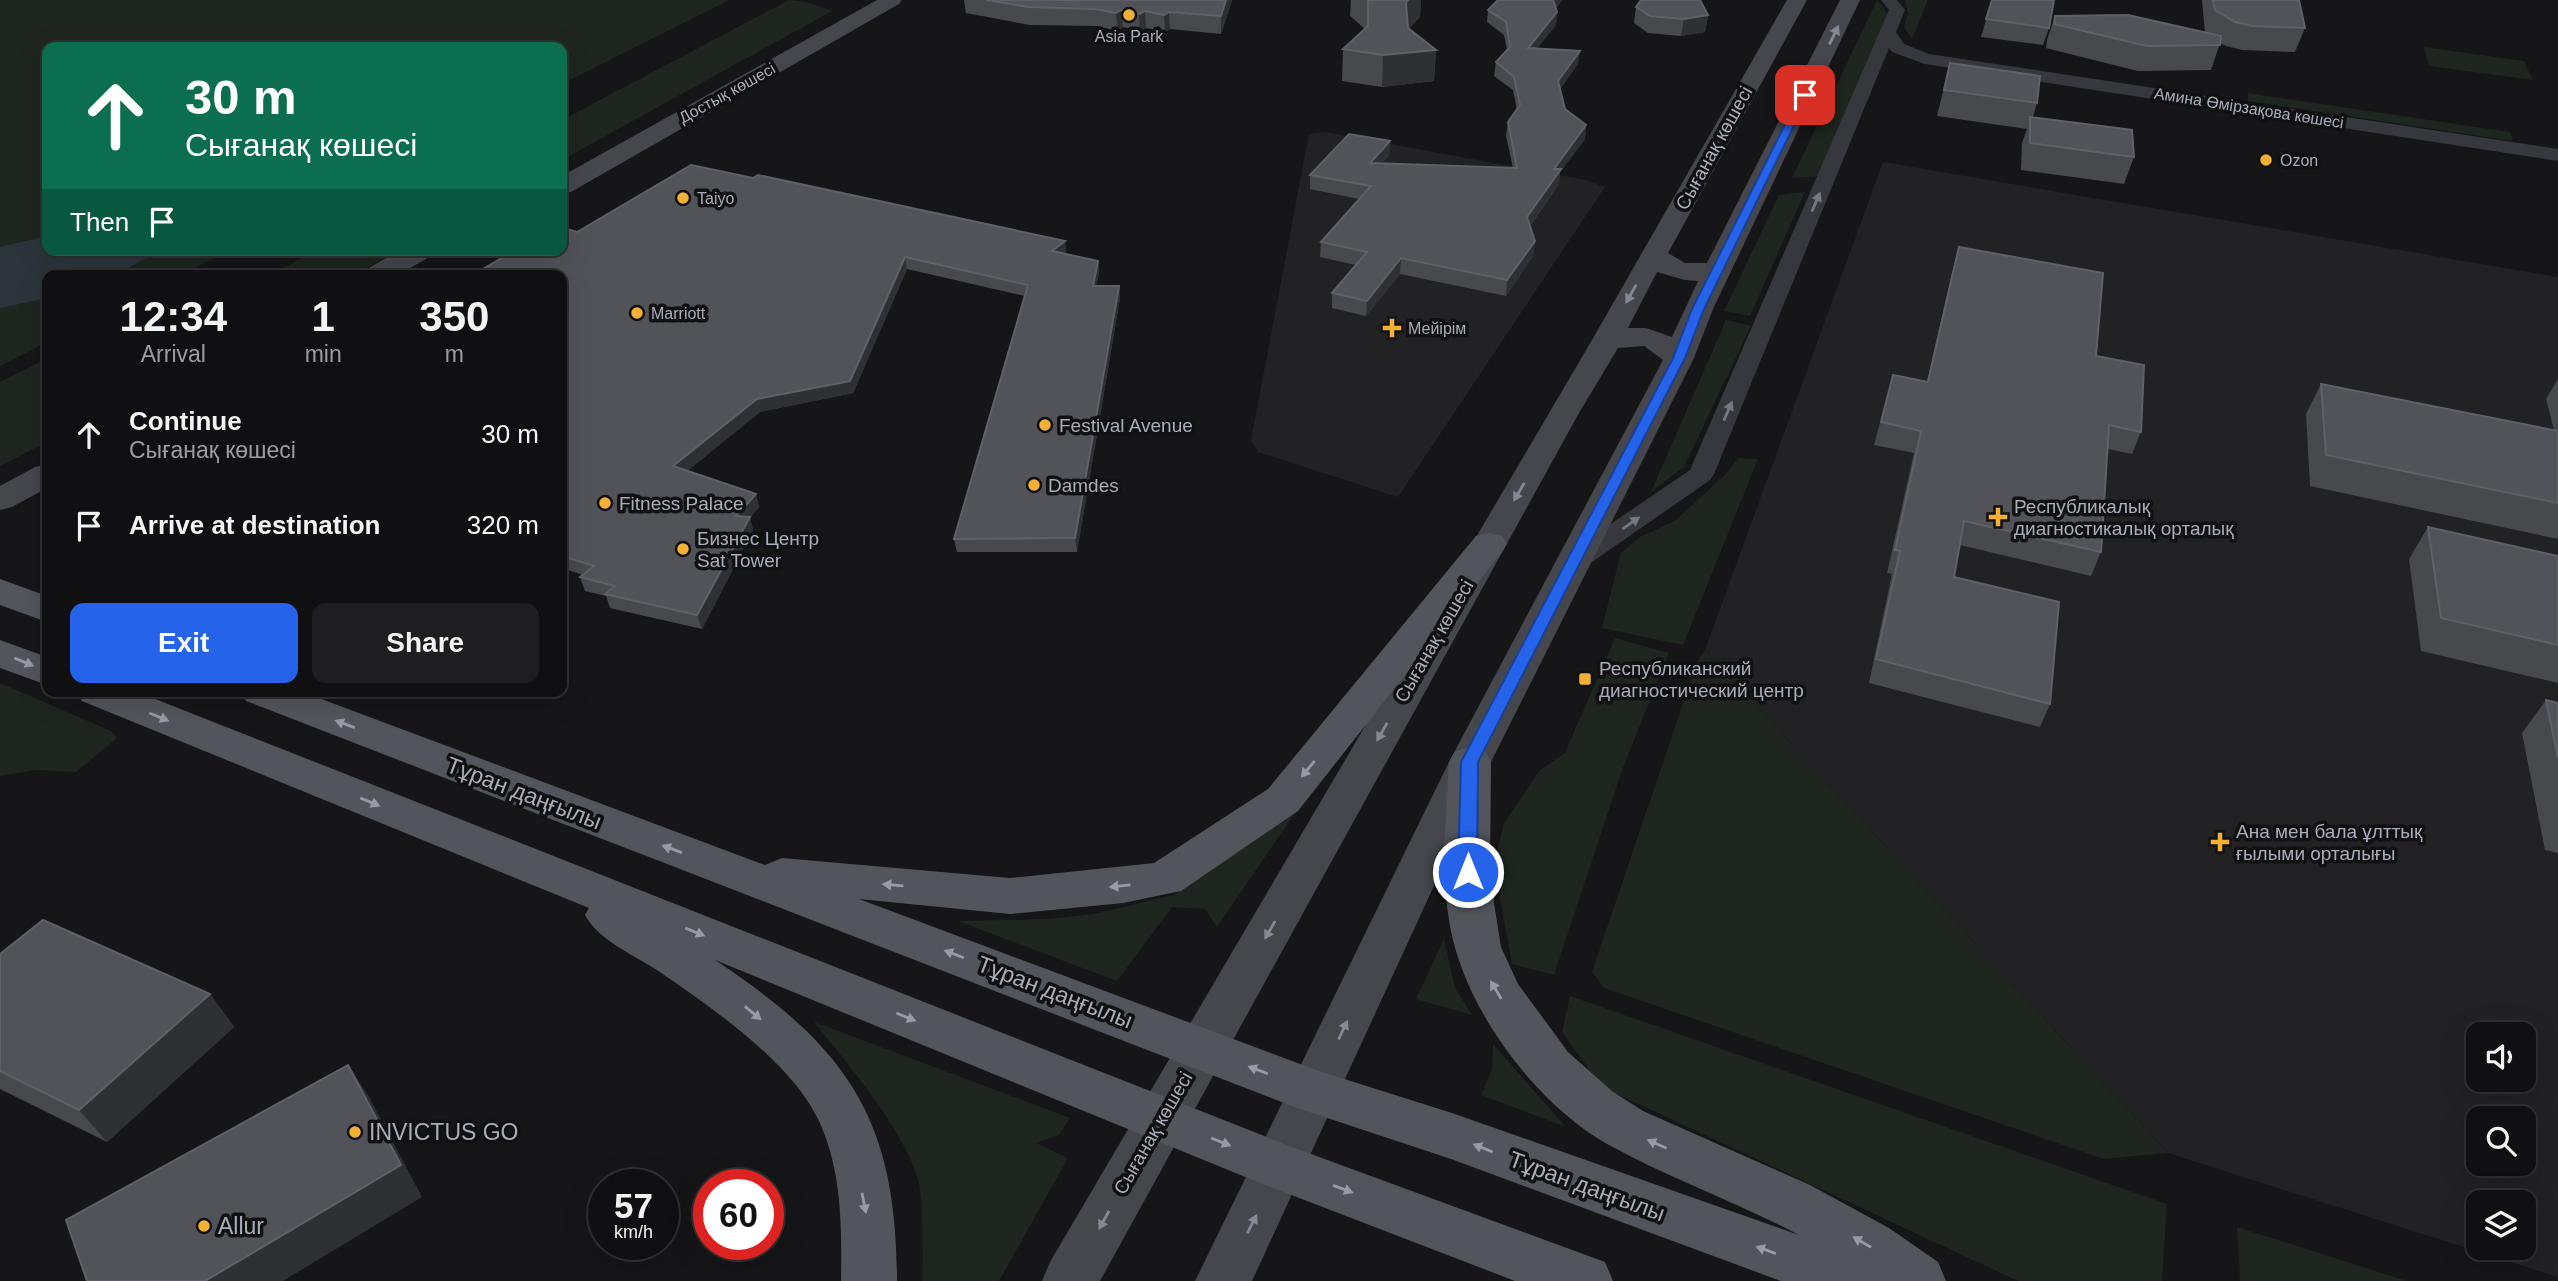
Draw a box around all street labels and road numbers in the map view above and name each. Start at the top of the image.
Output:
street label: Достық көшесі [676,60,778,126]
street label: Сығанақ көшесі [1671,83,1757,213]
street label: Амина Өмірзақова көшесі [2153,85,2345,131]
street label: Сығанақ көшесі [1390,576,1478,706]
street label: Тұран даңғылы [443,751,605,835]
street label: Тұран даңғылы [974,950,1136,1034]
street label: Сығанақ көшесі [1109,1068,1197,1198]
street label: Тұран даңғылы [1505,1146,1669,1226]

